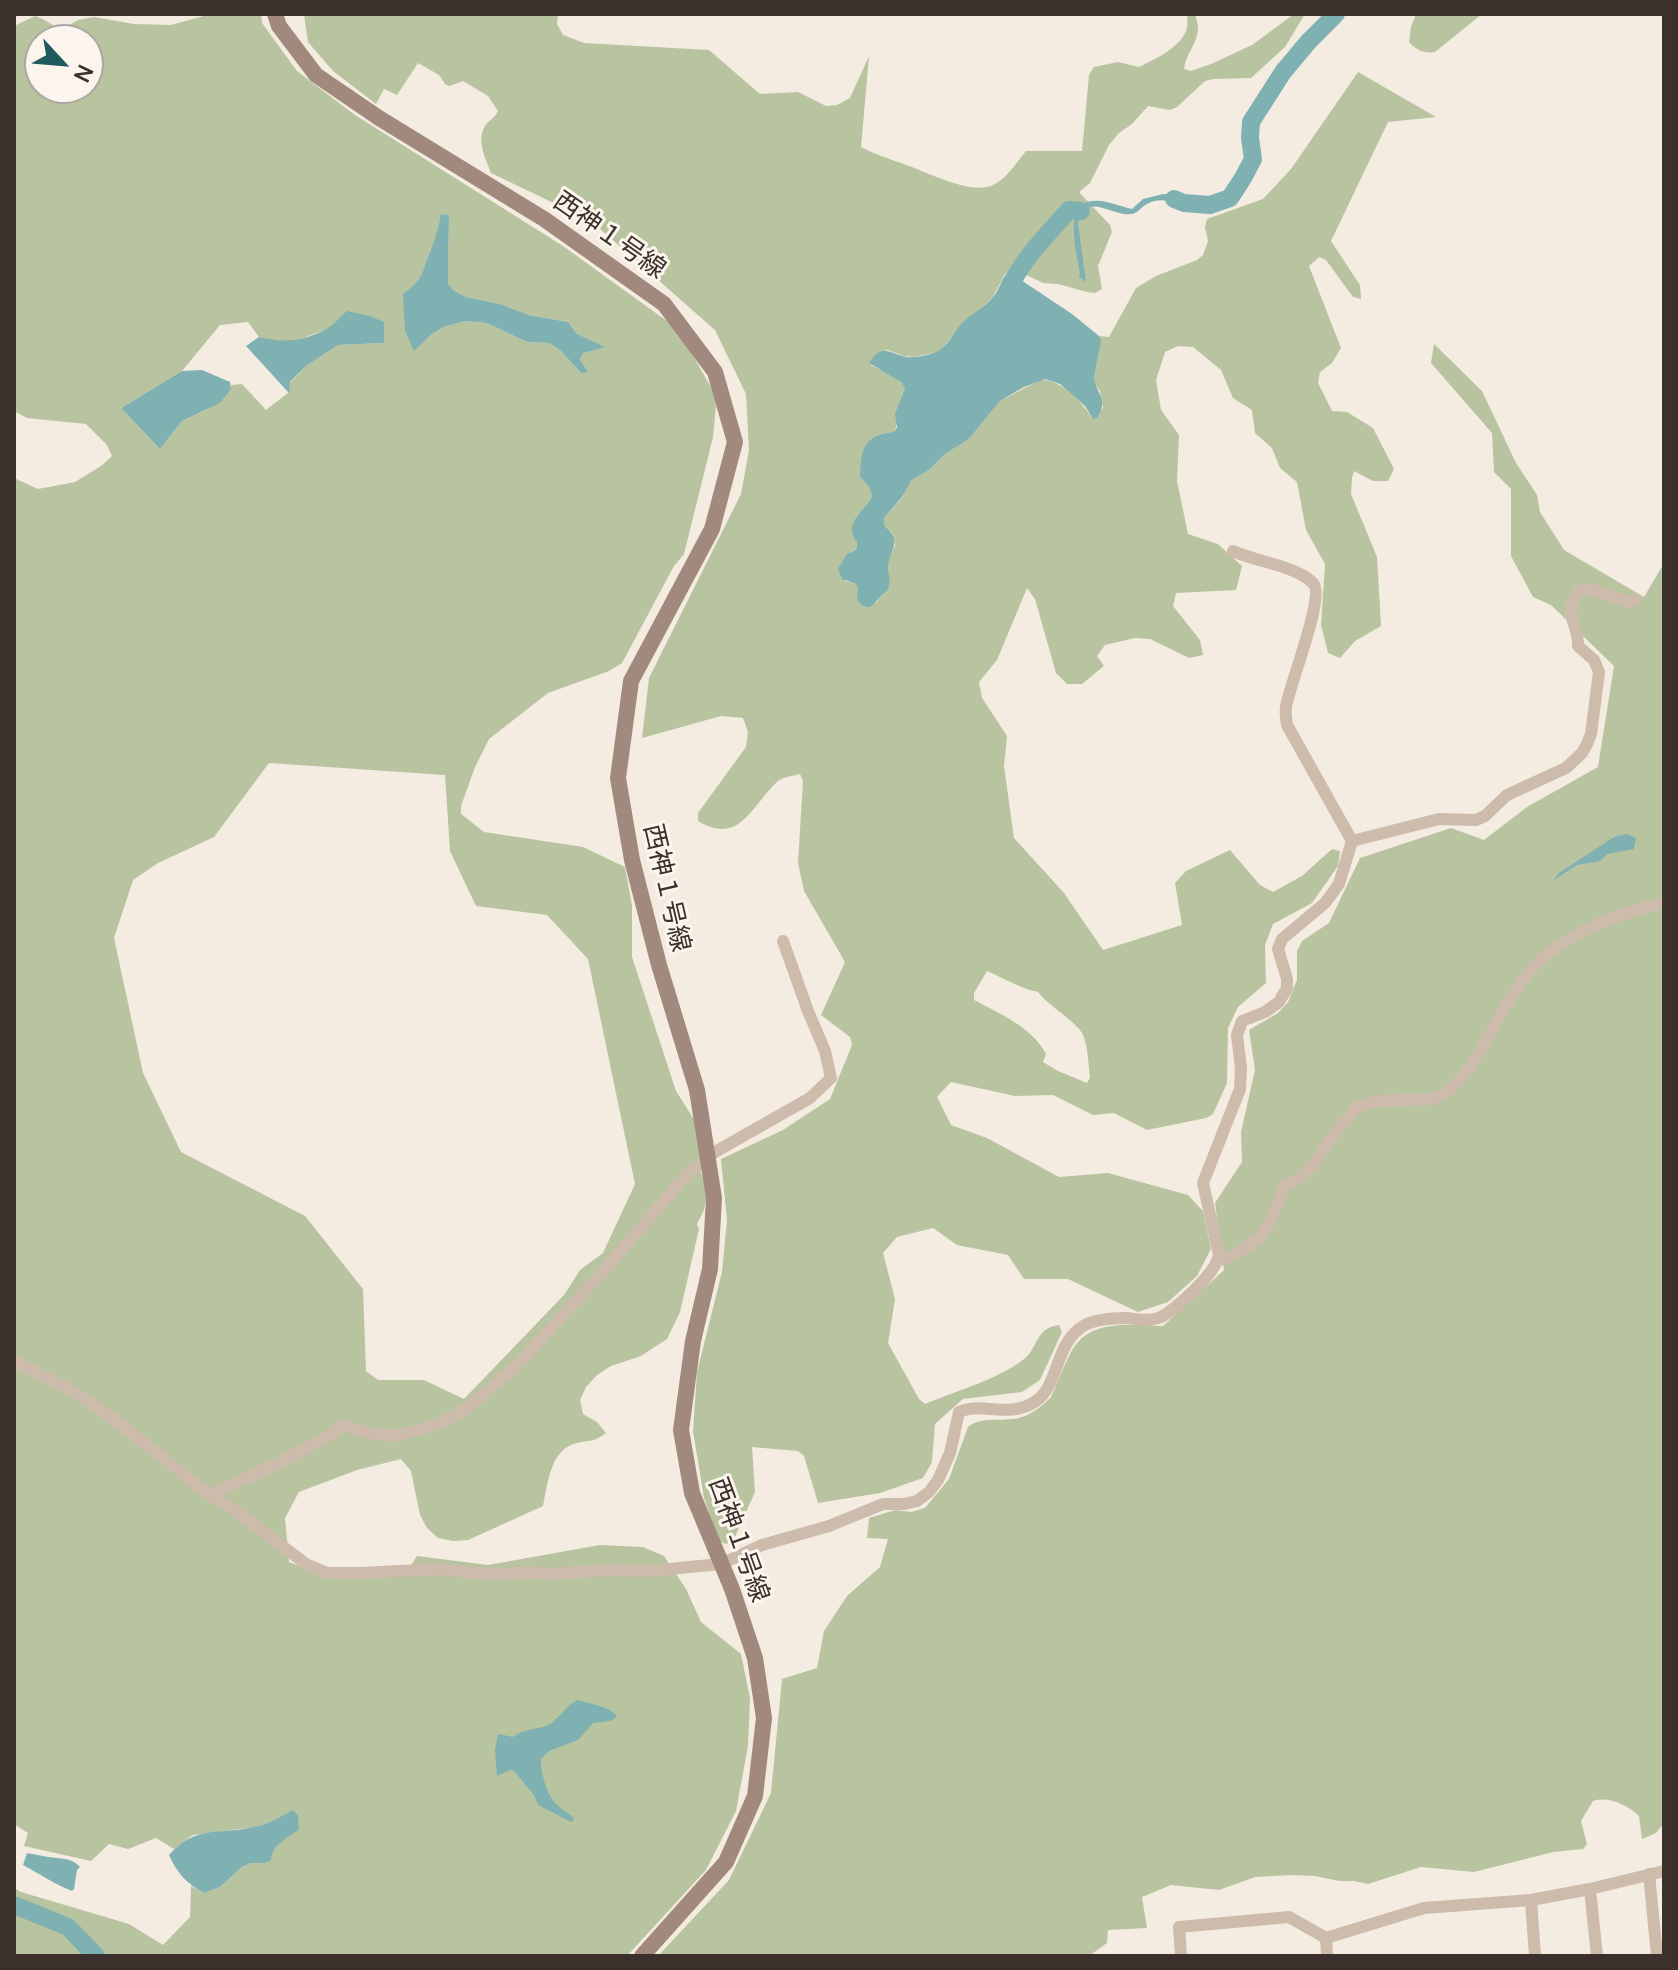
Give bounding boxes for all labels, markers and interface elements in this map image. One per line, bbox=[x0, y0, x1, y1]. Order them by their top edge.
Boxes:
north arrow bbox=[24, 24, 104, 104]
text: N bbox=[67, 60, 101, 87]
street label: 西神１号線 bbox=[547, 186, 671, 286]
street label: 西神１号線 bbox=[636, 821, 696, 955]
street label: 西神１号線 bbox=[701, 1474, 775, 1606]

